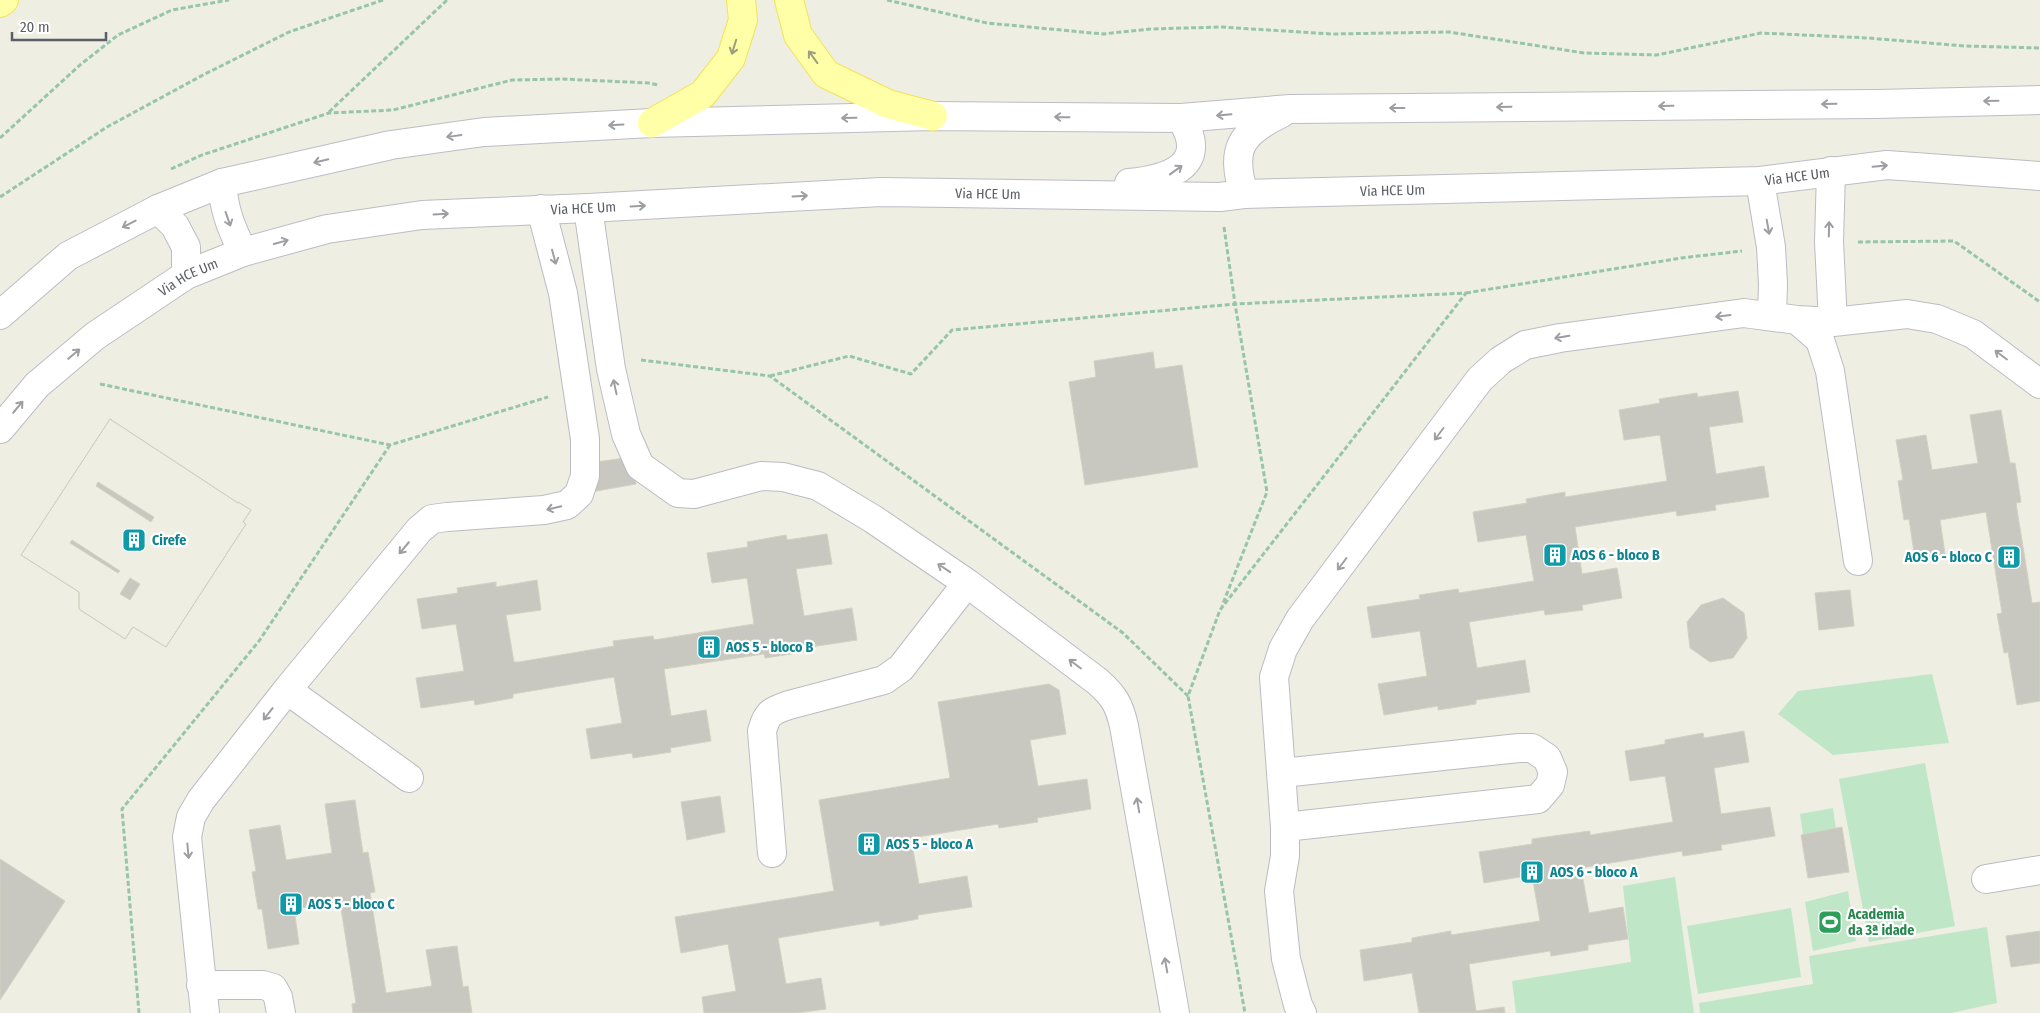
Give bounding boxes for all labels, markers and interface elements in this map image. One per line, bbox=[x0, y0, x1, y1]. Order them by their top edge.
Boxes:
scale bar bbox=[12, 10, 106, 42]
text: 20 m bbox=[20, 18, 50, 36]
one-way arrow bbox=[729, 39, 738, 55]
one-way arrow bbox=[808, 51, 819, 64]
one-way arrow bbox=[1984, 97, 2000, 106]
one-way arrow bbox=[1821, 99, 1838, 109]
one-way arrow bbox=[1659, 101, 1675, 111]
one-way arrow bbox=[1496, 102, 1512, 112]
one-way arrow bbox=[1389, 103, 1406, 113]
one-way arrow bbox=[1217, 110, 1233, 119]
one-way arrow bbox=[1054, 112, 1070, 122]
one-way arrow bbox=[841, 113, 858, 123]
one-way arrow bbox=[609, 120, 625, 129]
one-way arrow bbox=[447, 131, 463, 141]
one-way arrow bbox=[313, 157, 329, 166]
one-way arrow bbox=[1871, 161, 1887, 171]
street label: Via HCE Um bbox=[1764, 164, 1831, 189]
one-way arrow bbox=[1169, 165, 1183, 175]
street label: Via HCE Um bbox=[1360, 181, 1425, 200]
street label: Via HCE Um bbox=[955, 185, 1021, 203]
one-way arrow bbox=[792, 192, 808, 201]
street label: Via HCE Um bbox=[550, 198, 616, 218]
one-way arrow bbox=[630, 201, 646, 210]
one-way arrow bbox=[432, 209, 448, 219]
one-way arrow bbox=[224, 211, 233, 226]
one-way arrow bbox=[1763, 219, 1773, 235]
one-way arrow bbox=[122, 220, 137, 229]
one-way arrow bbox=[1824, 221, 1834, 238]
one-way arrow bbox=[272, 237, 288, 246]
one-way arrow bbox=[549, 248, 559, 264]
street label: Via HCE Um bbox=[155, 255, 220, 300]
one-way arrow bbox=[1716, 311, 1732, 321]
one-way arrow bbox=[1555, 333, 1571, 343]
one-way arrow bbox=[67, 348, 80, 359]
one-way arrow bbox=[1994, 350, 2008, 360]
one-way arrow bbox=[610, 379, 619, 395]
one-way arrow bbox=[13, 401, 24, 414]
one-way arrow bbox=[1434, 427, 1445, 440]
one-way arrow bbox=[546, 504, 562, 513]
building icon: Cirefe bbox=[121, 527, 147, 553]
place label: Cirefe bbox=[152, 532, 186, 549]
one-way arrow bbox=[398, 541, 410, 554]
building icon: AOS 6 - bloco B bbox=[1542, 542, 1568, 568]
building icon: AOS 6 - bloco C bbox=[1996, 544, 2022, 570]
place label: AOS 6 - bloco B bbox=[1571, 547, 1660, 564]
place label: AOS 6 - bloco C bbox=[1904, 549, 1993, 566]
one-way arrow bbox=[1337, 557, 1347, 571]
one-way arrow bbox=[937, 562, 951, 573]
building icon: AOS 5 - bloco B bbox=[696, 634, 722, 660]
place label: AOS 5 - bloco B bbox=[725, 639, 813, 656]
one-way arrow bbox=[1068, 659, 1082, 669]
one-way arrow bbox=[262, 707, 273, 720]
one-way arrow bbox=[1132, 797, 1142, 813]
building icon: AOS 5 - bloco A bbox=[856, 831, 882, 857]
place label: AOS 5 - bloco A bbox=[885, 836, 973, 853]
one-way arrow bbox=[184, 842, 193, 858]
building icon: AOS 6 - bloco A bbox=[1519, 859, 1545, 885]
place label: AOS 6 - bloco A bbox=[1549, 864, 1638, 881]
building icon: AOS 5 - bloco C bbox=[278, 891, 304, 917]
place label: AOS 5 - bloco C bbox=[307, 896, 395, 913]
place label: Academia da 3ª idade bbox=[1847, 906, 1914, 939]
sports icon: Academia da 3ª idade bbox=[1817, 909, 1843, 935]
one-way arrow bbox=[1161, 957, 1171, 973]

